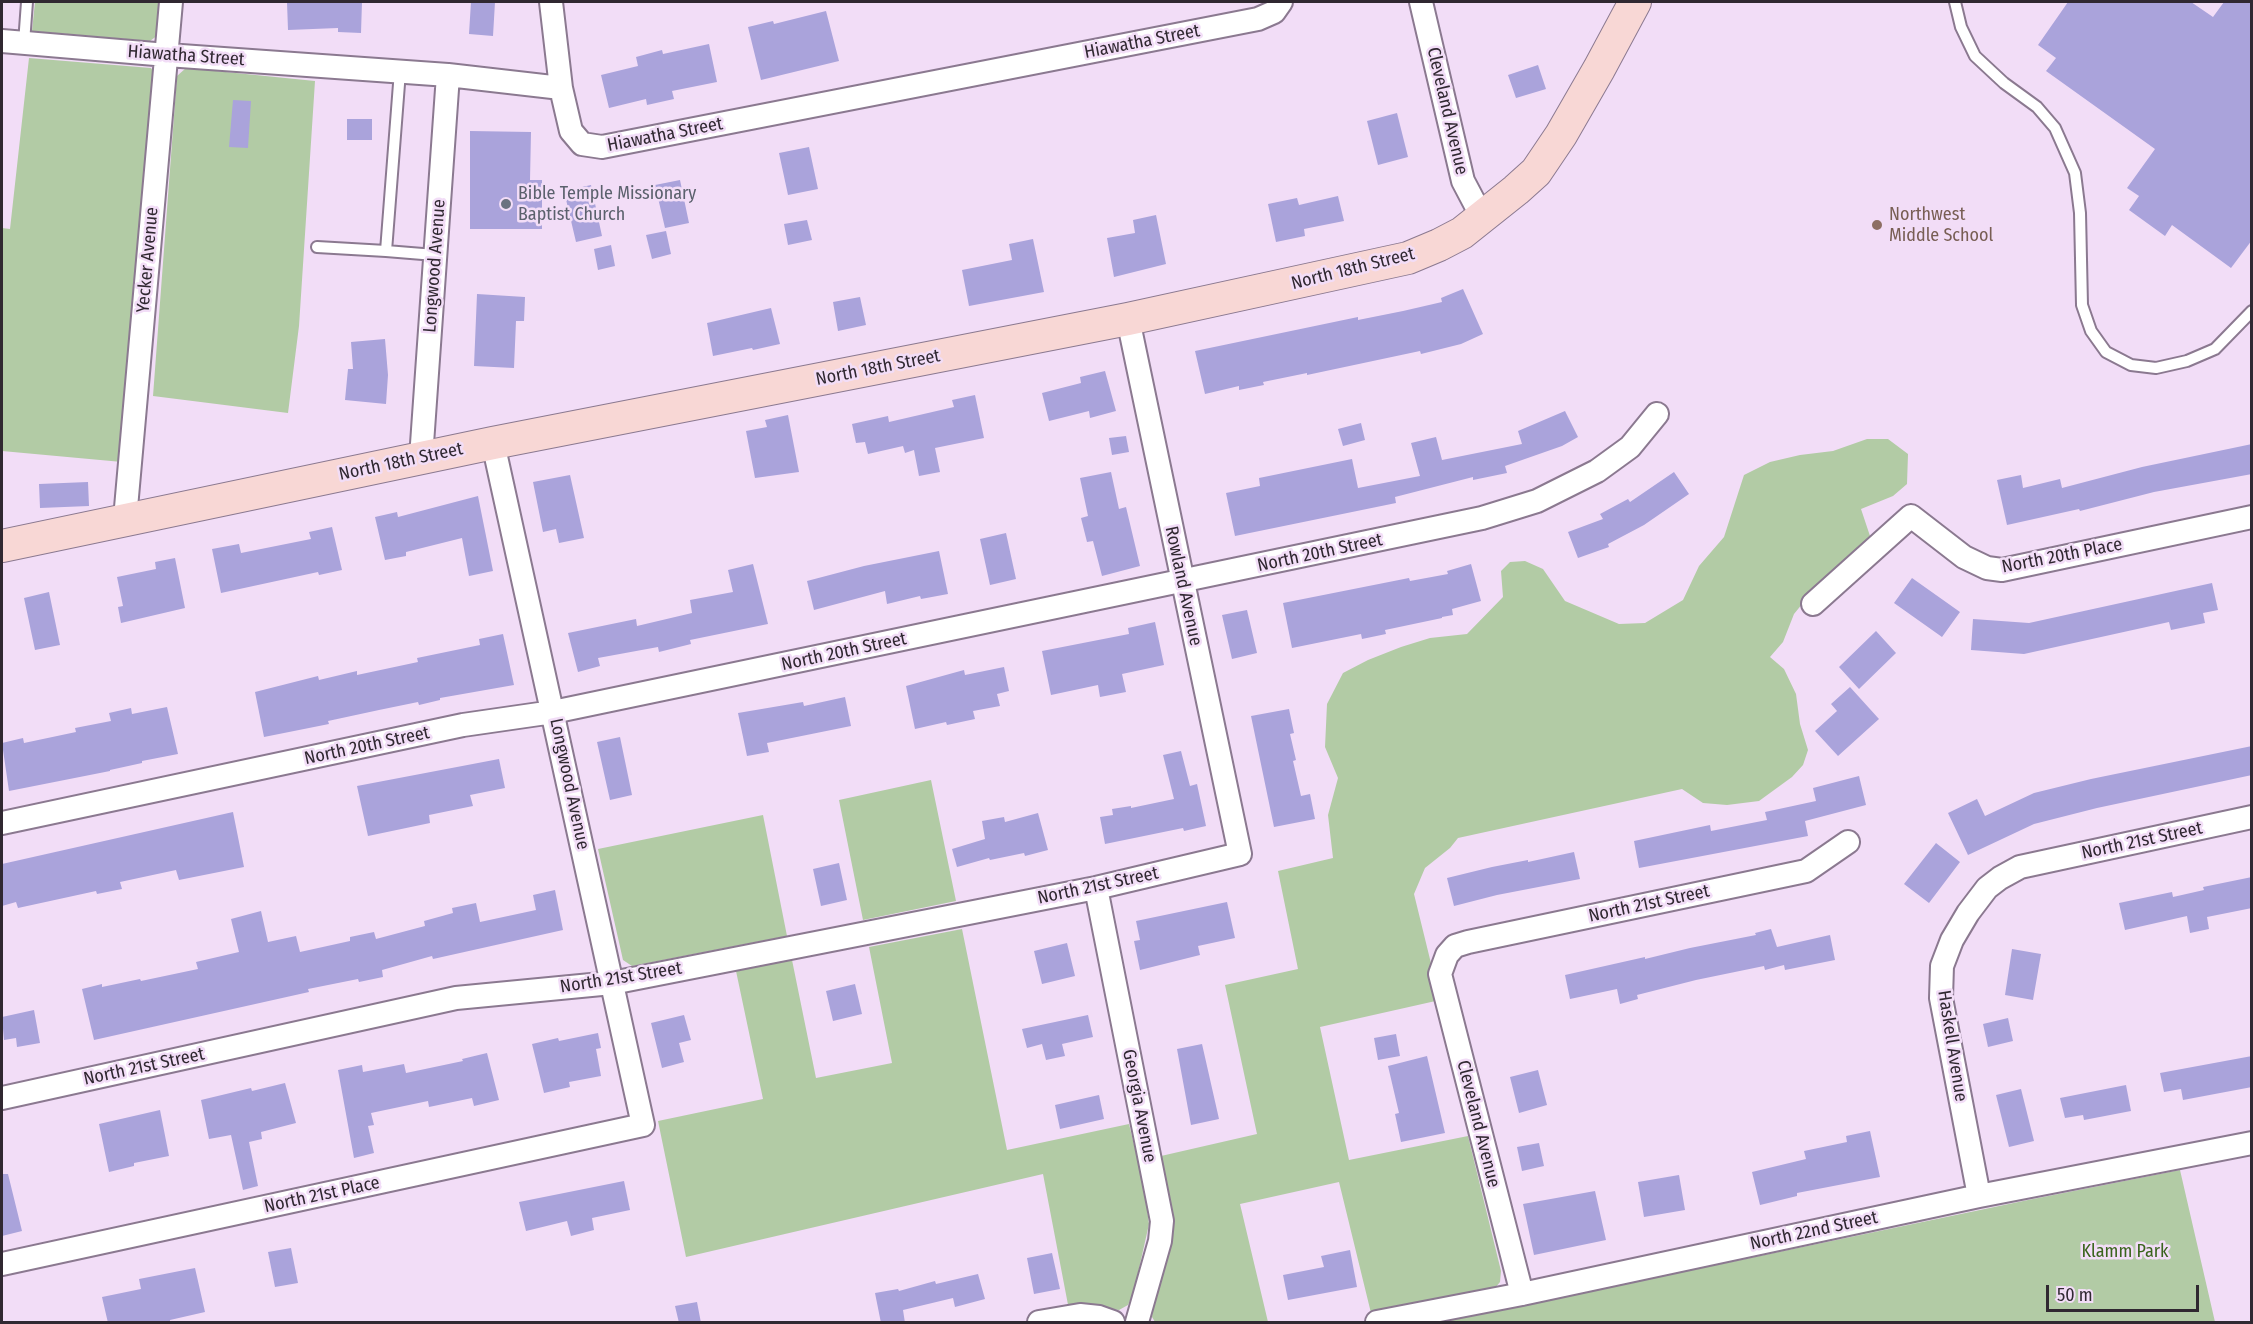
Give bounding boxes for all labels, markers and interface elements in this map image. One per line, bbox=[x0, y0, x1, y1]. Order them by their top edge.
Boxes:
street label: Hiawatha Street bbox=[1082, 20, 1202, 64]
street label: Hiawatha Street bbox=[127, 41, 245, 71]
street label: Cleveland Avenue bbox=[1422, 45, 1472, 177]
street label: Hiawatha Street bbox=[605, 113, 725, 157]
place label: Bible Temple Missionary Baptist Church bbox=[518, 183, 696, 226]
marker: Bible Temple Missionary Baptist Church bbox=[499, 197, 513, 211]
street label: Longwood Avenue bbox=[420, 199, 450, 333]
place label: Northwest Middle School bbox=[1889, 204, 1993, 246]
street label: Yecker Avenue bbox=[133, 206, 163, 314]
marker: Northwest Middle School bbox=[1870, 218, 1884, 232]
street label: North 18th Street bbox=[1289, 243, 1417, 295]
street label: North 18th Street bbox=[814, 345, 942, 391]
street label: North 18th Street bbox=[337, 438, 465, 486]
street label: Rowland Avenue bbox=[1160, 524, 1206, 648]
street label: North 20th Street bbox=[1255, 529, 1385, 577]
street label: North 20th Place bbox=[2000, 534, 2124, 578]
street label: North 20th Street bbox=[779, 628, 909, 676]
street label: Longwood Avenue bbox=[545, 716, 593, 852]
street label: North 20th Street bbox=[302, 722, 432, 770]
street label: North 21st Street bbox=[2080, 818, 2204, 864]
street label: North 21st Street bbox=[1036, 863, 1160, 909]
street label: North 21st Street bbox=[1587, 881, 1711, 927]
street label: North 21st Street bbox=[559, 958, 683, 998]
street label: Haskell Avenue bbox=[1933, 989, 1971, 1103]
street label: North 21st Street bbox=[82, 1044, 206, 1090]
street label: Georgia Avenue bbox=[1117, 1048, 1161, 1164]
street label: Cleveland Avenue bbox=[1452, 1058, 1504, 1190]
street label: North 21st Place bbox=[262, 1172, 382, 1218]
street label: North 22nd Street bbox=[1748, 1207, 1880, 1255]
park label: Klamm Park bbox=[2082, 1241, 2168, 1263]
scale bar bbox=[2049, 1273, 2202, 1311]
text: 50 m bbox=[2057, 1284, 2093, 1306]

